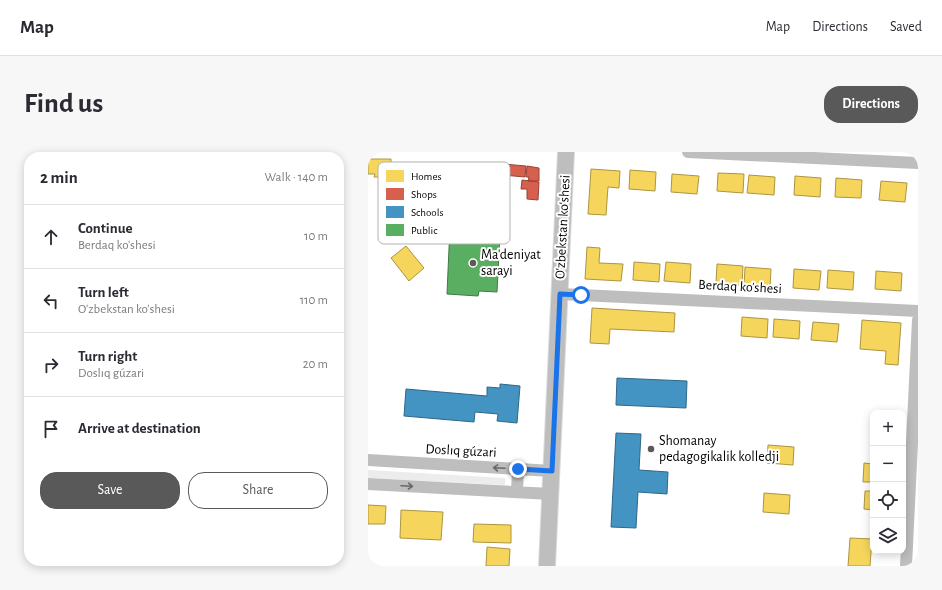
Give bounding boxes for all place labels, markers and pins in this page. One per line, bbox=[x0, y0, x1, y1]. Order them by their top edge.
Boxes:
place label: Ma'deniyat sarayi bbox=[481, 248, 541, 278]
marker: Ma'deniyat sarayi bbox=[468, 258, 478, 268]
place label: Shomanay pedagogikalik kolledji bbox=[659, 434, 779, 464]
marker: Shomanay pedagogikalik kolledji bbox=[646, 444, 656, 454]

